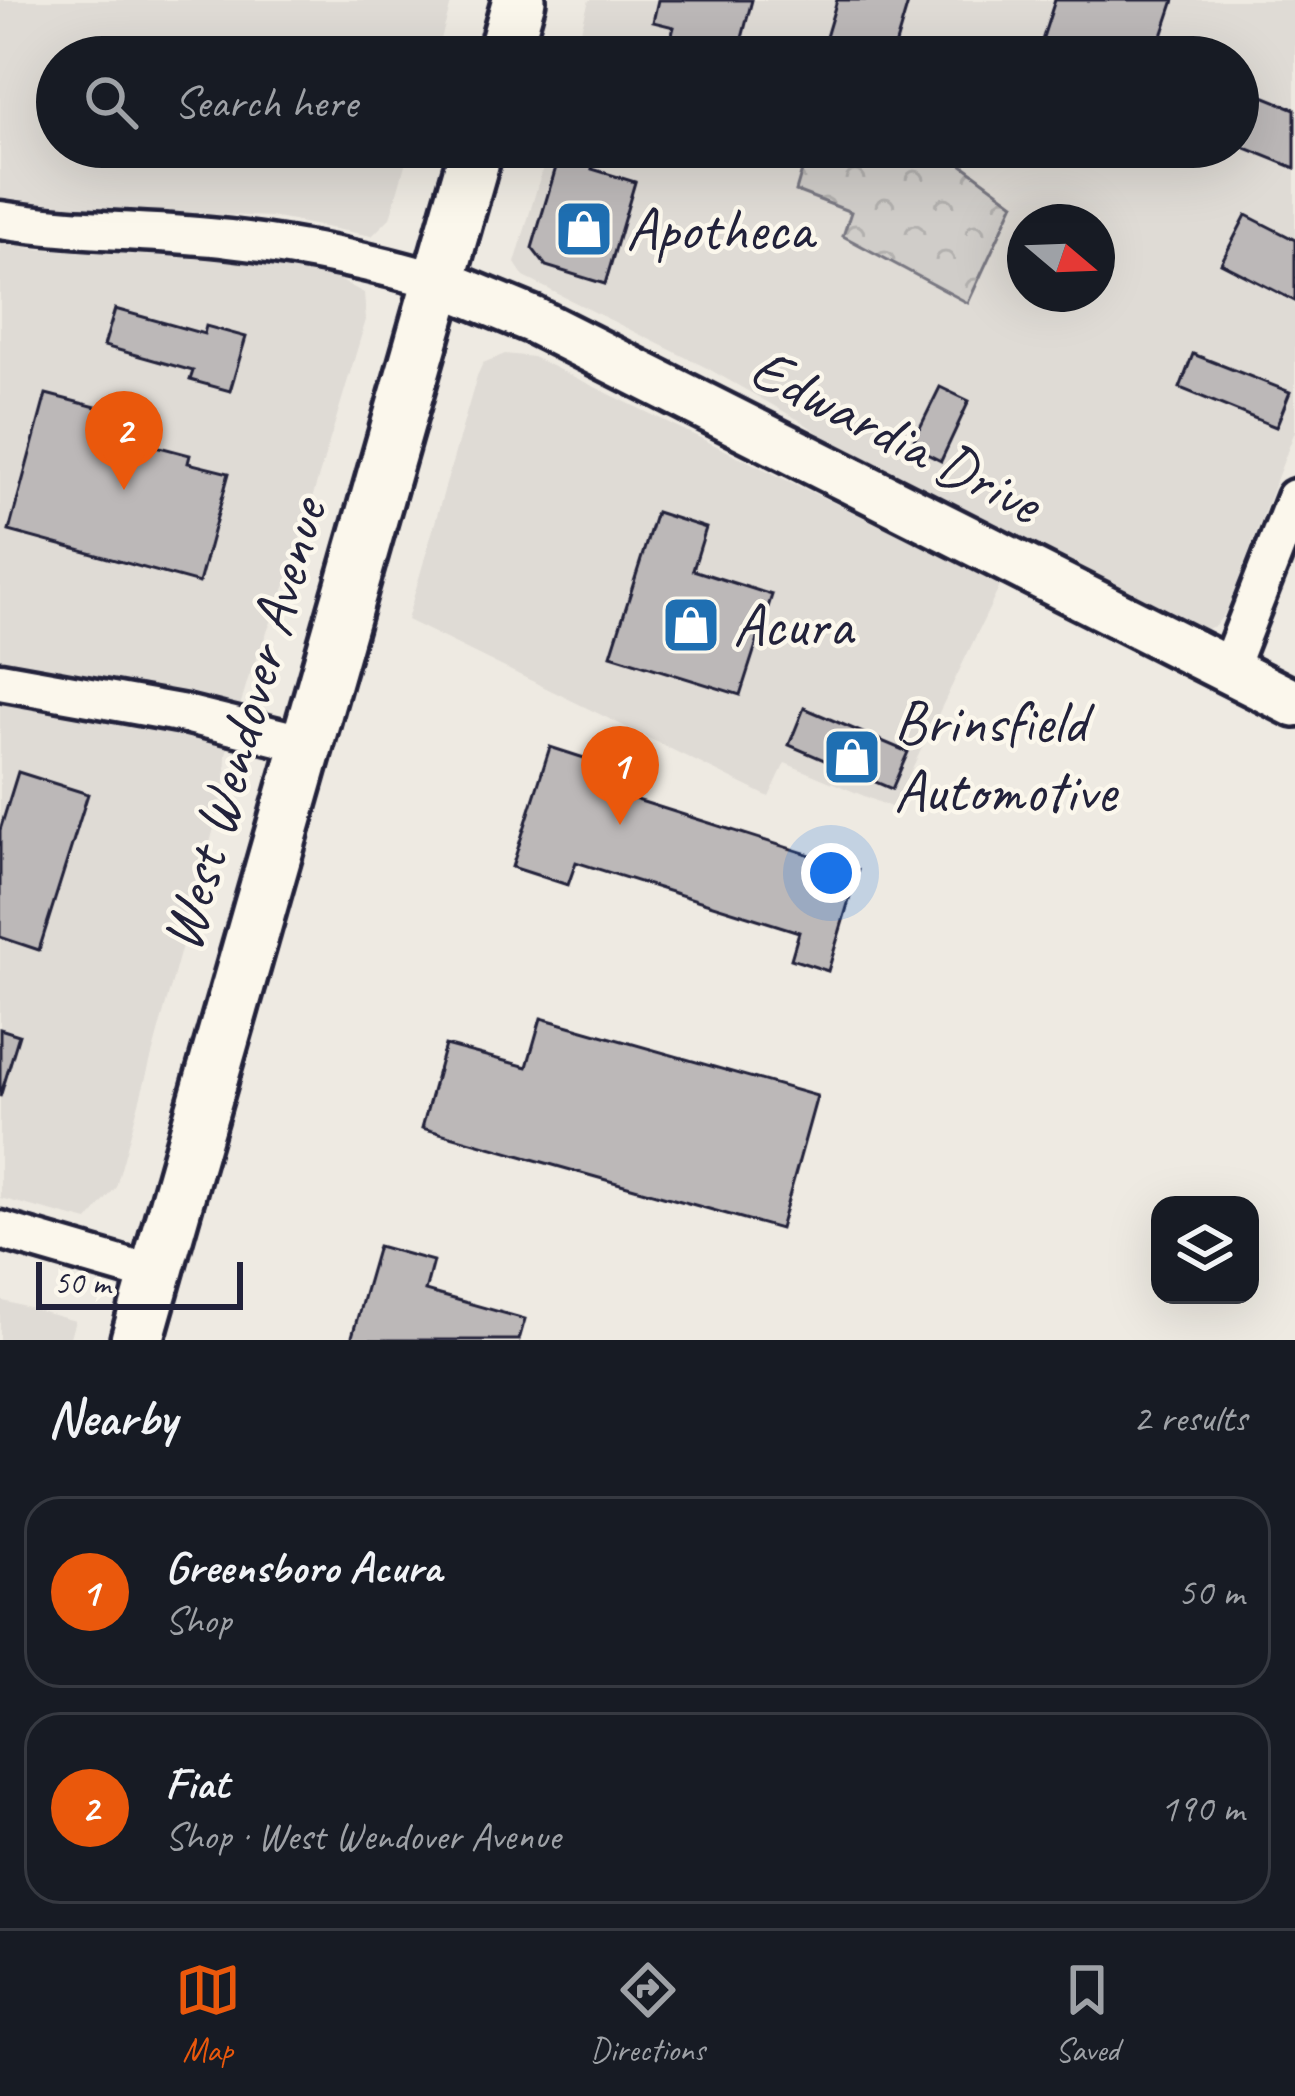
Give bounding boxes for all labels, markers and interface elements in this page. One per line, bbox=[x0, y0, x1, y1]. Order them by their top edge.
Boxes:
search box bbox=[36, 36, 1259, 168]
icon: search bbox=[78, 69, 144, 135]
text: Search here bbox=[174, 74, 357, 131]
place label: Apotheca bbox=[626, 191, 818, 267]
shop icon: Apotheca bbox=[553, 198, 615, 260]
north arrow bbox=[1007, 204, 1115, 312]
street label: Edwardia Drive bbox=[738, 330, 1057, 542]
pin: 2 bbox=[85, 391, 163, 490]
street label: West Wendover Avenue bbox=[142, 486, 345, 959]
place label: Acura bbox=[733, 587, 856, 663]
shop icon: Acura bbox=[660, 594, 722, 656]
place label: Brinsfield Automotive bbox=[894, 684, 1119, 829]
pin: 1 bbox=[581, 726, 659, 825]
shop icon: Brinsfield Automotive bbox=[821, 726, 883, 788]
your location bbox=[801, 843, 861, 903]
map controls bbox=[1151, 1196, 1259, 1304]
button: layers bbox=[1151, 1196, 1259, 1304]
scale bar bbox=[36, 1256, 243, 1309]
text: 50 m bbox=[54, 1262, 110, 1304]
text: Nearby bbox=[48, 1386, 176, 1450]
text: 2 results bbox=[1133, 1394, 1247, 1443]
text: Greensboro Acura bbox=[165, 1539, 441, 1596]
text: 1 bbox=[81, 1568, 99, 1617]
text: 50 m bbox=[1178, 1568, 1244, 1617]
text: Shop bbox=[165, 1596, 231, 1645]
text: Fiat bbox=[165, 1755, 229, 1812]
text: 2 bbox=[81, 1784, 99, 1833]
text: 190 m bbox=[1160, 1784, 1244, 1833]
text: Shop · West Wendover Avenue bbox=[165, 1812, 560, 1861]
tab: Map bbox=[175, 1957, 241, 2071]
tab: Directions bbox=[590, 1957, 705, 2071]
tab: Saved bbox=[1054, 1957, 1120, 2071]

